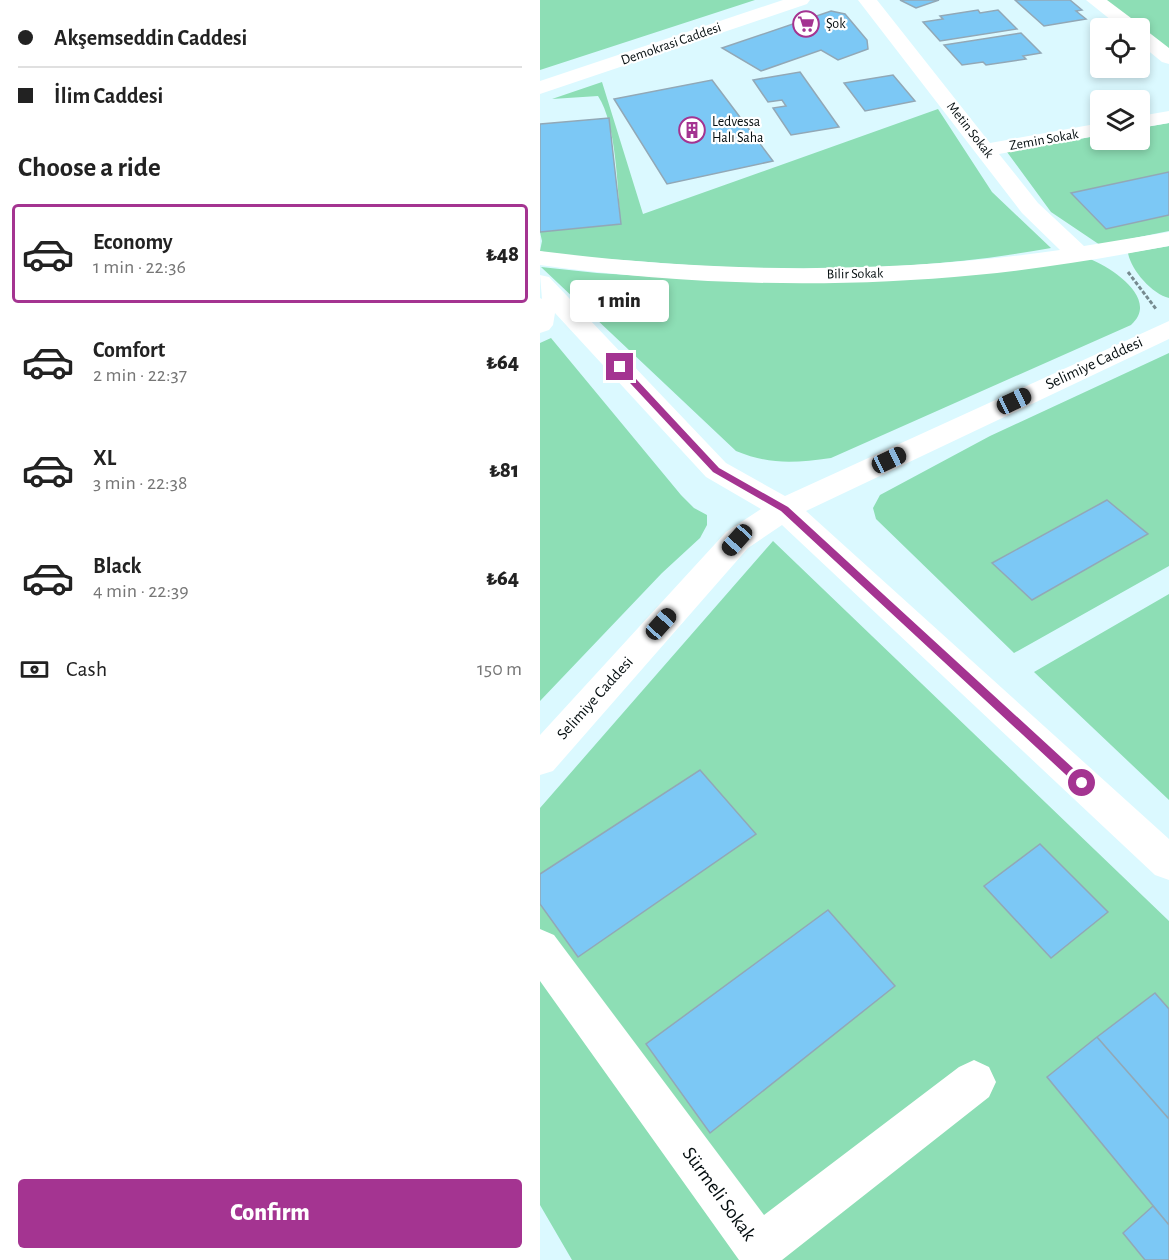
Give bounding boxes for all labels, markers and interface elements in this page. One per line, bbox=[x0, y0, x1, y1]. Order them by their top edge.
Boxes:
supermarket icon: Şok bbox=[791, 9, 821, 39]
place label: Şok bbox=[826, 17, 846, 31]
map controls bbox=[1090, 18, 1150, 150]
button: locate bbox=[1090, 18, 1150, 78]
street label: Demokrasi Caddesi bbox=[619, 20, 723, 68]
text: Akşemseddin Caddesi bbox=[54, 27, 247, 49]
text: İlim Caddesi bbox=[54, 85, 163, 107]
button: layers bbox=[1090, 90, 1150, 150]
street label: Metin Sokak bbox=[944, 99, 996, 161]
building icon: Ledvessa Halı Saha bbox=[677, 115, 707, 145]
place label: Ledvessa Halı Saha bbox=[712, 115, 764, 145]
street label: Zemin Sokak bbox=[1008, 127, 1080, 153]
text: Choose a ride bbox=[18, 154, 161, 181]
icon: car bbox=[21, 227, 75, 281]
text: Economy bbox=[93, 231, 173, 253]
text: ₺48 bbox=[486, 243, 519, 265]
text: 1 min · 22:36 bbox=[93, 257, 186, 277]
street label: Bilir Sokak bbox=[827, 266, 884, 281]
callout: 1 min bbox=[571, 280, 670, 322]
text: 1 min bbox=[598, 291, 641, 311]
street label: Selimiye Caddesi bbox=[1043, 334, 1145, 393]
icon: car bbox=[21, 335, 75, 389]
text: Comfort bbox=[93, 339, 165, 361]
text: ₺64 bbox=[486, 351, 519, 373]
route end bbox=[606, 353, 633, 380]
text: 2 min · 22:37 bbox=[93, 365, 187, 385]
car bbox=[994, 385, 1034, 417]
icon: car bbox=[21, 443, 75, 497]
car bbox=[869, 444, 909, 476]
text: XL bbox=[93, 447, 116, 469]
text: ₺81 bbox=[489, 459, 519, 481]
text: 3 min · 22:38 bbox=[93, 473, 187, 493]
car bbox=[718, 521, 756, 559]
icon: car bbox=[21, 551, 75, 605]
text: Black bbox=[93, 555, 141, 577]
text: ₺64 bbox=[486, 567, 519, 589]
text: 4 min · 22:39 bbox=[93, 581, 189, 601]
car bbox=[642, 605, 680, 643]
icon: cash bbox=[18, 653, 51, 686]
street label: Selimiye Caddesi bbox=[554, 654, 637, 743]
text: Cash bbox=[66, 658, 107, 680]
text: 150 m bbox=[477, 659, 522, 679]
route start bbox=[1068, 769, 1095, 796]
street label: Sürmeli Sokak bbox=[679, 1144, 759, 1244]
button: Confirm bbox=[18, 1179, 522, 1248]

